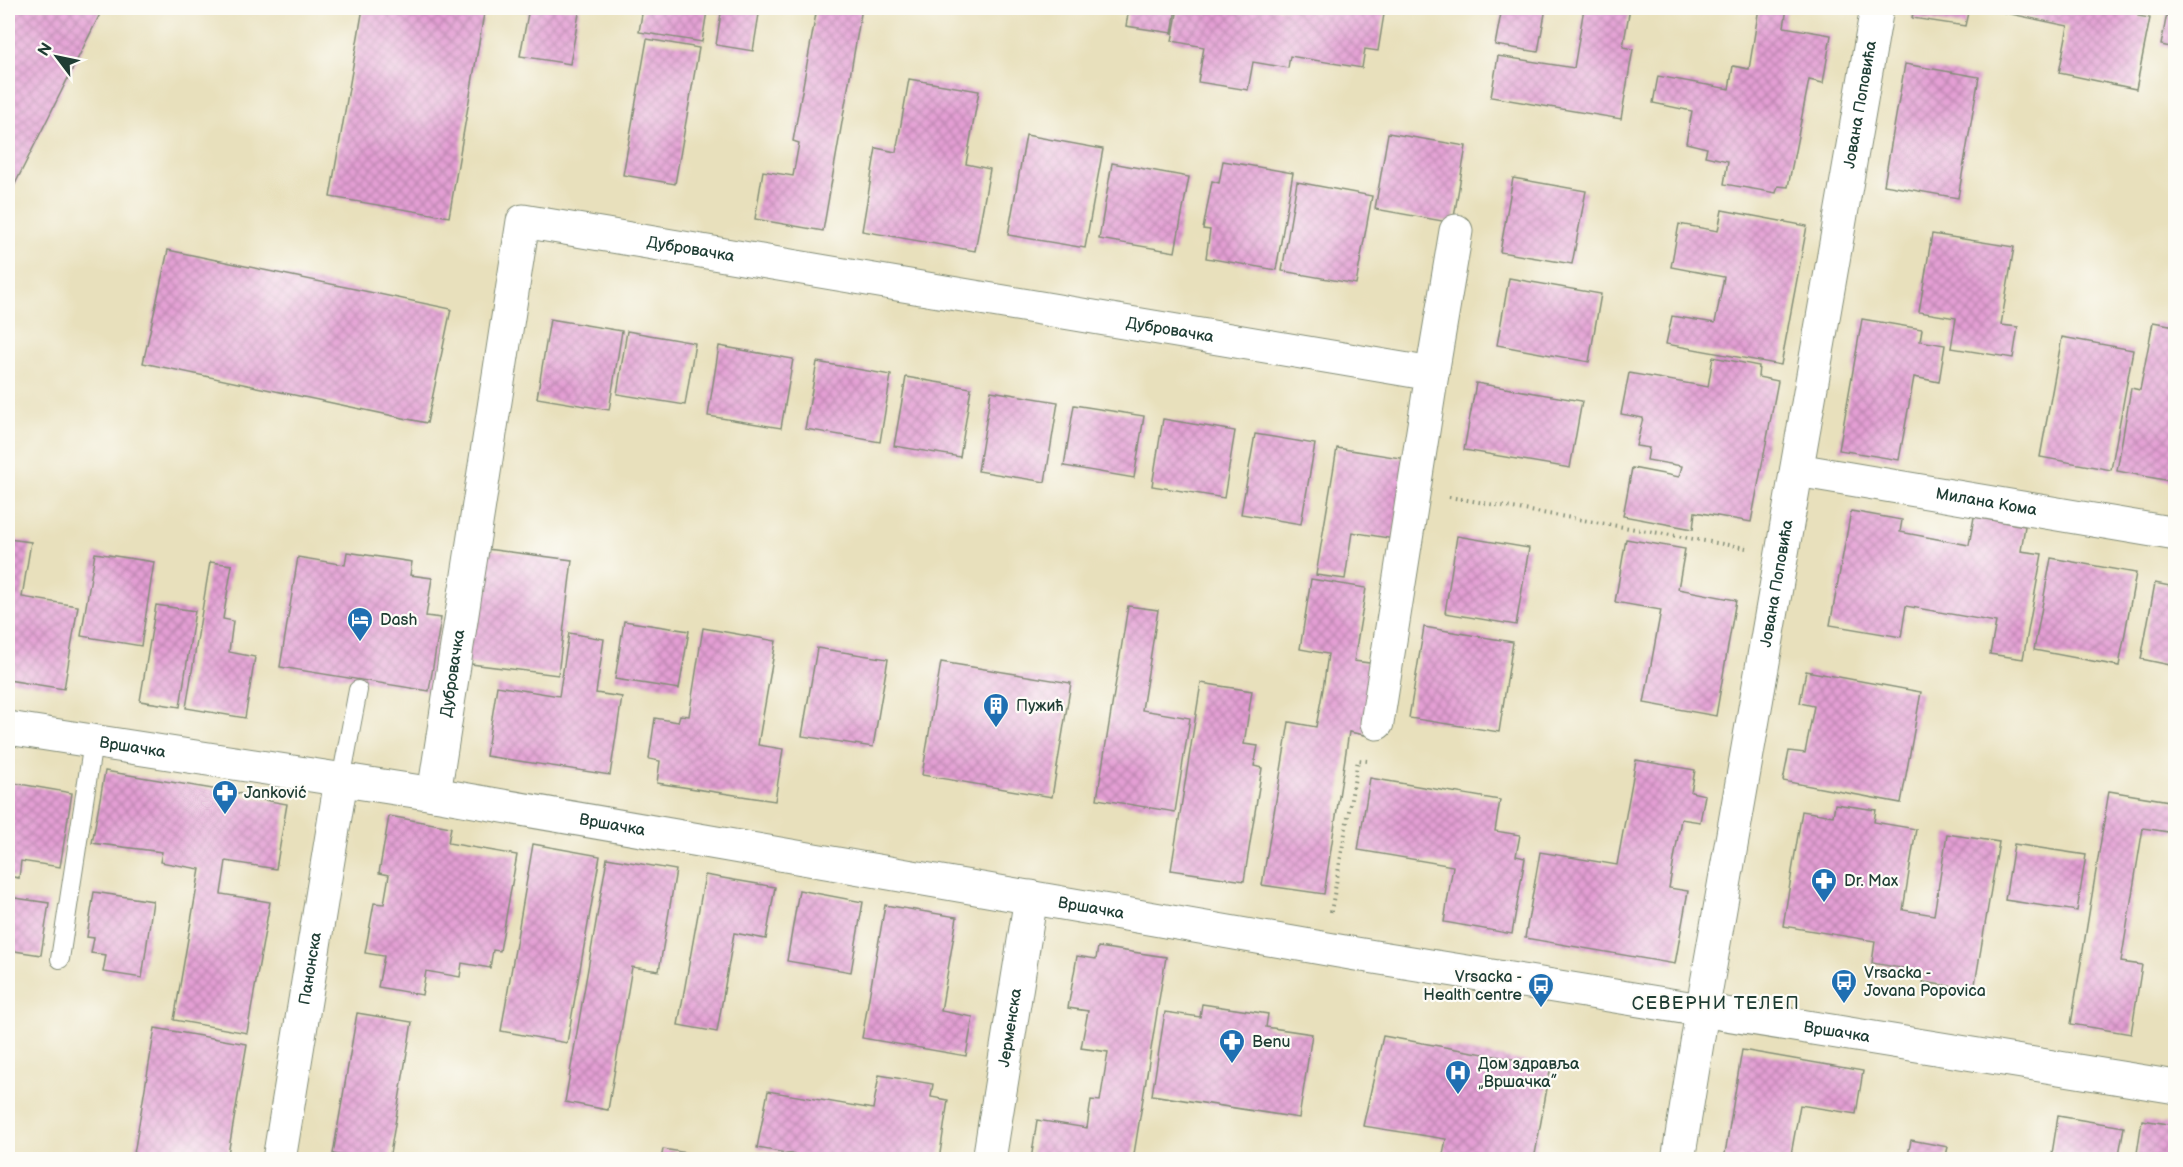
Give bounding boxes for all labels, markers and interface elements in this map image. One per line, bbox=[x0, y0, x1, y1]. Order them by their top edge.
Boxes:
north arrow bbox=[27, 27, 87, 87]
street label: Јована Поповића bbox=[1840, 39, 1881, 170]
text: N bbox=[34, 40, 57, 60]
street label: Дубровачка bbox=[645, 233, 737, 266]
street label: Дубровачка bbox=[1125, 313, 1216, 347]
street label: Милана Кома bbox=[1934, 484, 2039, 520]
street label: Јована Поповића bbox=[1756, 518, 1797, 649]
hotel icon: Dash bbox=[345, 605, 375, 643]
place label: Dash bbox=[380, 611, 417, 630]
street label: Дубровачка bbox=[437, 628, 469, 719]
building icon: Пужић bbox=[981, 691, 1011, 729]
place label: Пужић bbox=[1016, 697, 1063, 716]
street label: Вршачка bbox=[98, 733, 168, 762]
pharmacy icon: Janković bbox=[210, 778, 240, 816]
place label: Janković bbox=[244, 784, 307, 803]
street label: Вршачка bbox=[578, 810, 647, 840]
pharmacy icon: Dr. Max bbox=[1809, 866, 1839, 904]
place label: Dr. Max bbox=[1844, 872, 1899, 891]
street label: Вршачка bbox=[1056, 893, 1126, 923]
street label: Панонска bbox=[295, 930, 326, 1006]
place label: Vrsacka - Jovana Popovica bbox=[1864, 964, 1986, 1001]
bus stop icon: Vrsacka - Jovana Popovica bbox=[1829, 967, 1859, 1005]
place label: Vrsacka - Health centre bbox=[1423, 968, 1522, 1005]
bus stop icon: Vrsacka - Health centre bbox=[1526, 971, 1556, 1009]
street label: Јерменска bbox=[994, 986, 1026, 1068]
district label: СЕВЕРНИ ТЕЛЕП bbox=[1632, 993, 1800, 1014]
street label: Вршачка bbox=[1802, 1017, 1872, 1047]
pharmacy icon: Benu bbox=[1217, 1027, 1247, 1065]
place label: Benu bbox=[1252, 1033, 1290, 1052]
place label: Дом здравља „Вршачка” bbox=[1478, 1055, 1580, 1092]
hospital icon: Дом здравља „Вршачка” bbox=[1443, 1058, 1473, 1096]

